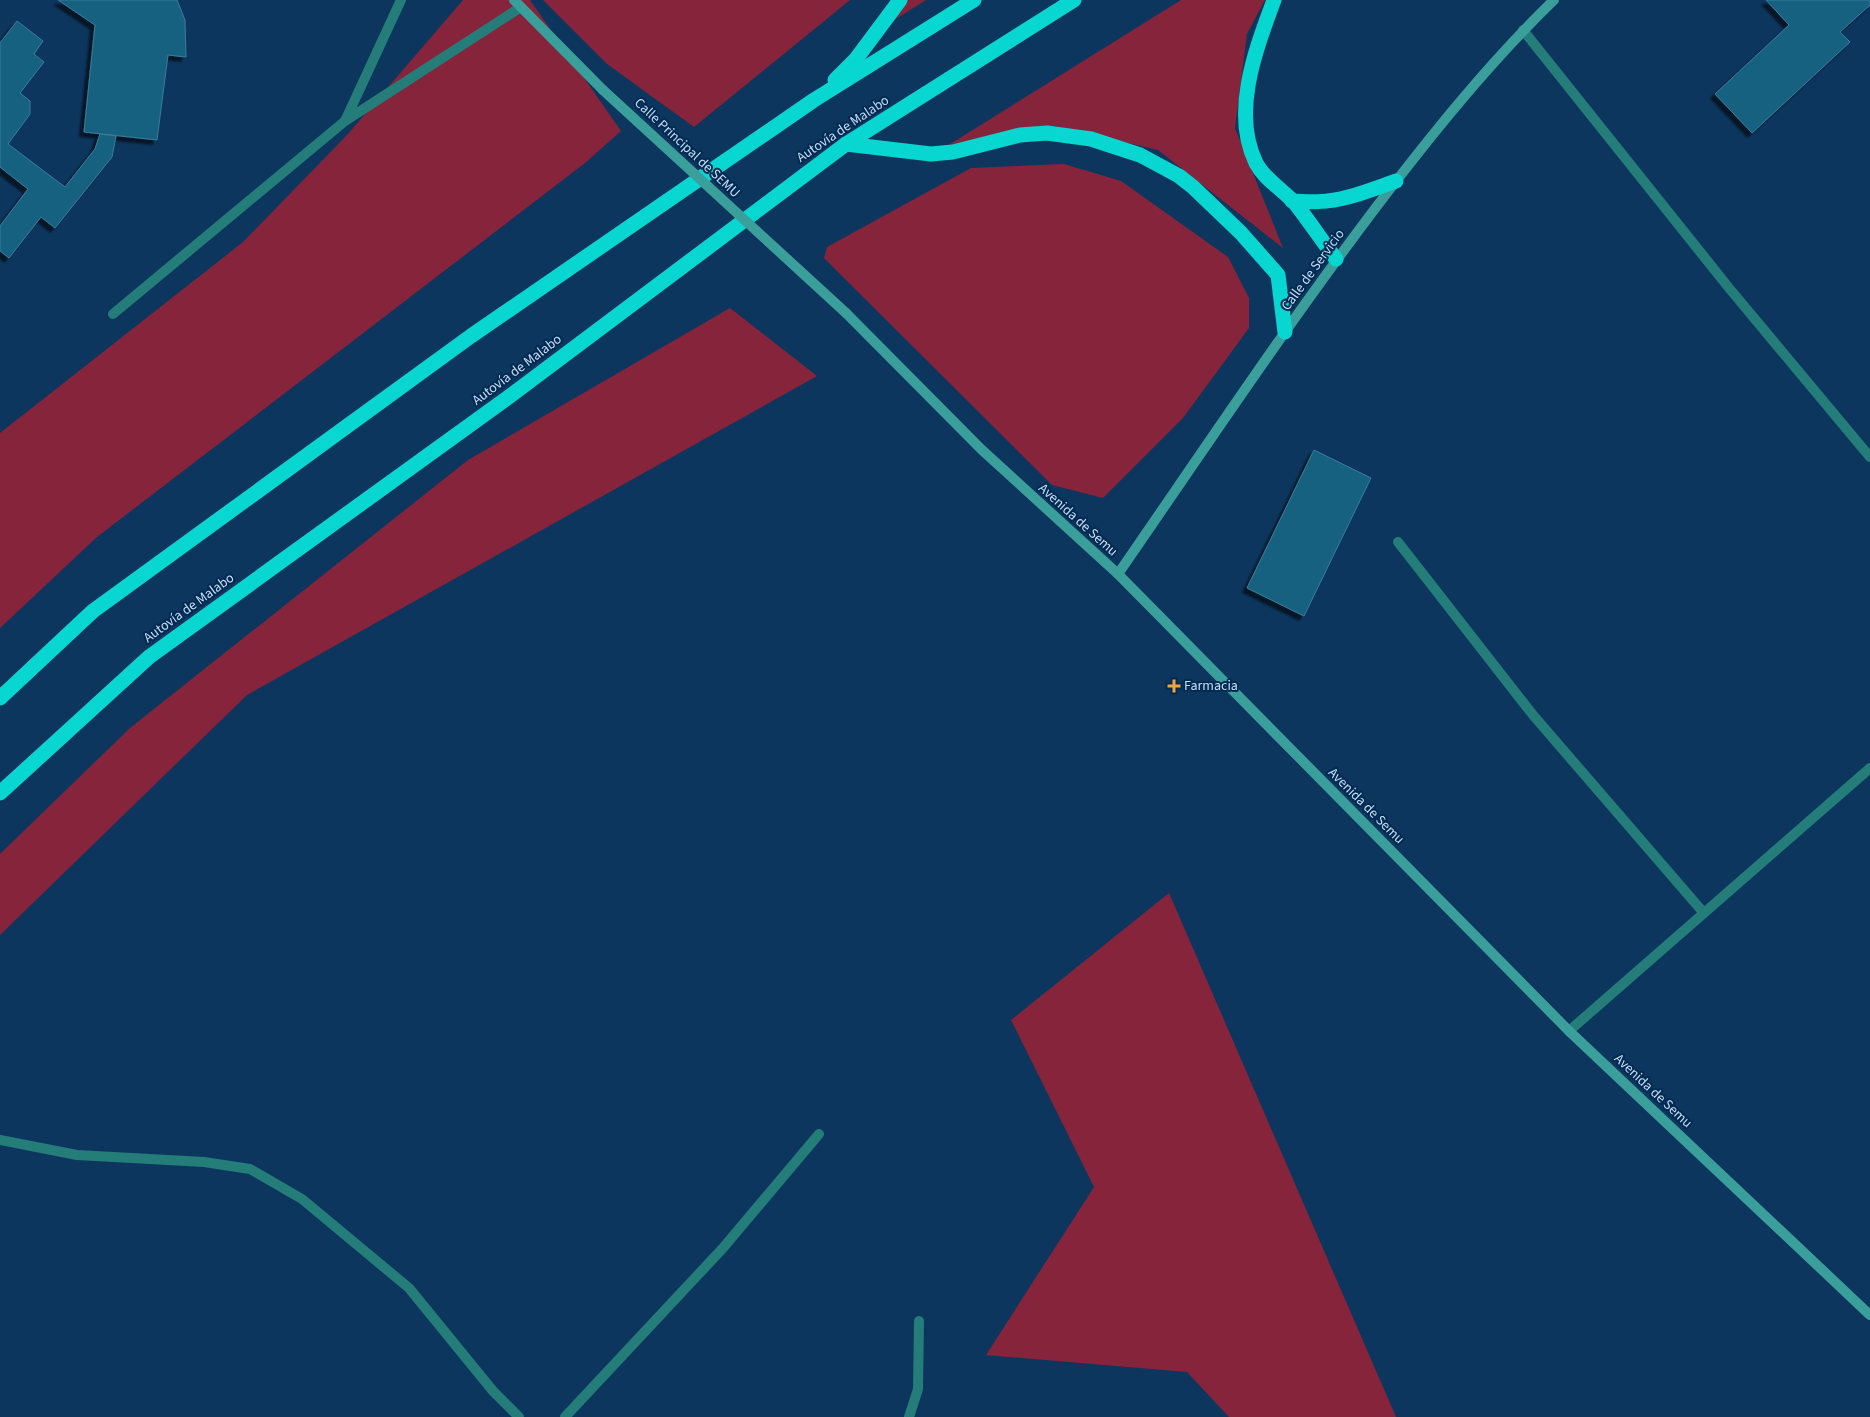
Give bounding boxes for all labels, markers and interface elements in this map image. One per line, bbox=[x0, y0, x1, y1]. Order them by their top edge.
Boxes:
street label: Autovía de Malabo bbox=[793, 91, 893, 167]
street label: Calle Principal de SEMU bbox=[630, 94, 744, 202]
street label: Calle de Servicio bbox=[1277, 225, 1349, 315]
street label: Autovía de Malabo bbox=[468, 330, 566, 410]
street label: Avenida de Semu bbox=[1034, 479, 1122, 561]
street label: Autovía de Malabo bbox=[140, 568, 238, 648]
place label: Farmacia bbox=[1184, 676, 1238, 696]
marker: Farmacia bbox=[1168, 680, 1180, 692]
street label: Avenida de Semu bbox=[1323, 763, 1409, 849]
street label: Avenida de Semu bbox=[1609, 1049, 1697, 1133]

